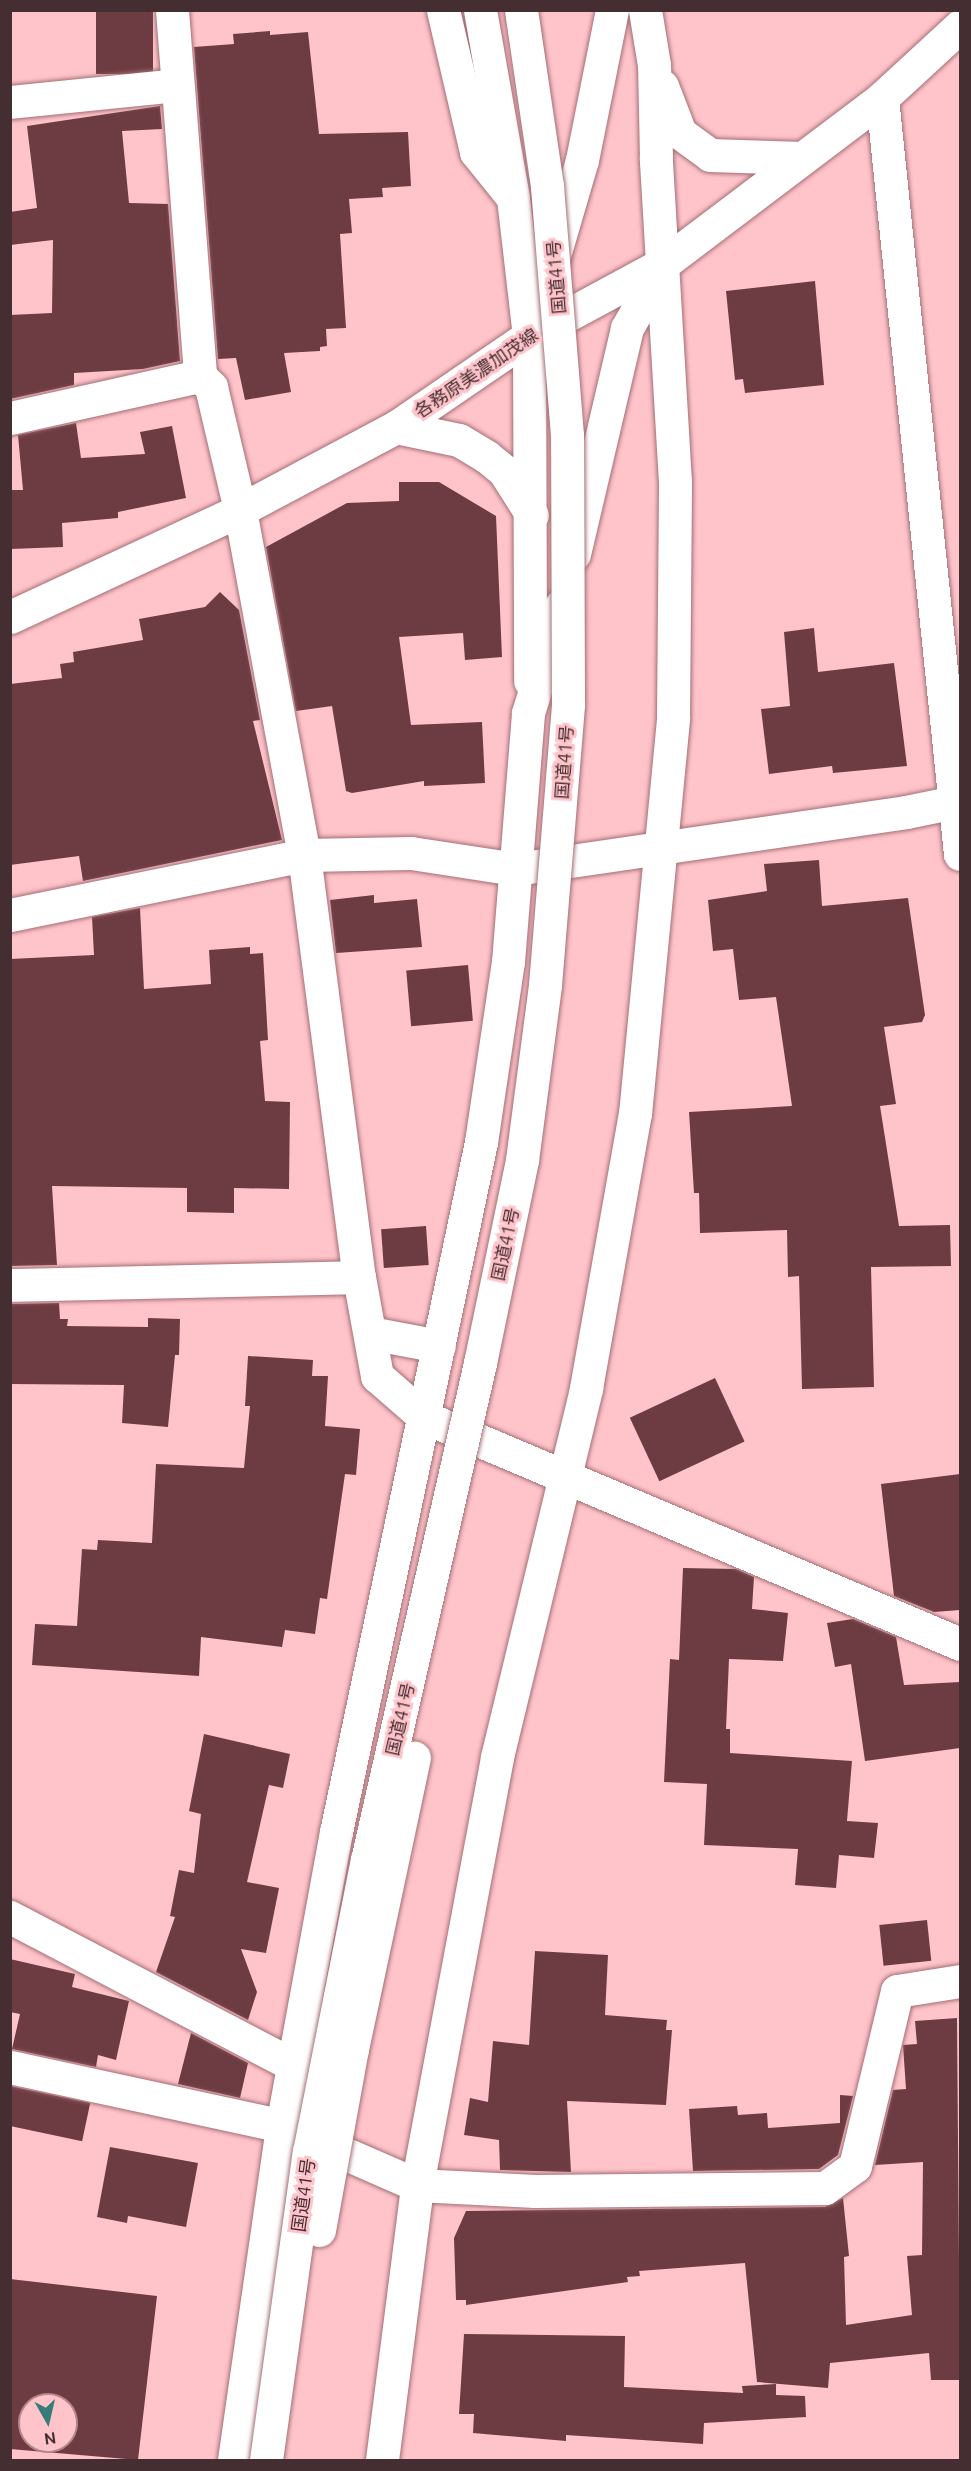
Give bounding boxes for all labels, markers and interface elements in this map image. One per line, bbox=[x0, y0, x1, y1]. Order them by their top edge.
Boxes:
street label: 国道41号 bbox=[542, 239, 570, 315]
street label: 各務原美濃加茂線 bbox=[410, 324, 542, 422]
street label: 国道41号 bbox=[551, 724, 577, 800]
street label: 国道41号 bbox=[487, 1205, 523, 1283]
street label: 国道41号 bbox=[381, 1680, 419, 1758]
street label: 国道41号 bbox=[287, 2157, 319, 2233]
north arrow bbox=[18, 2393, 78, 2453]
text: N bbox=[43, 2429, 57, 2449]

